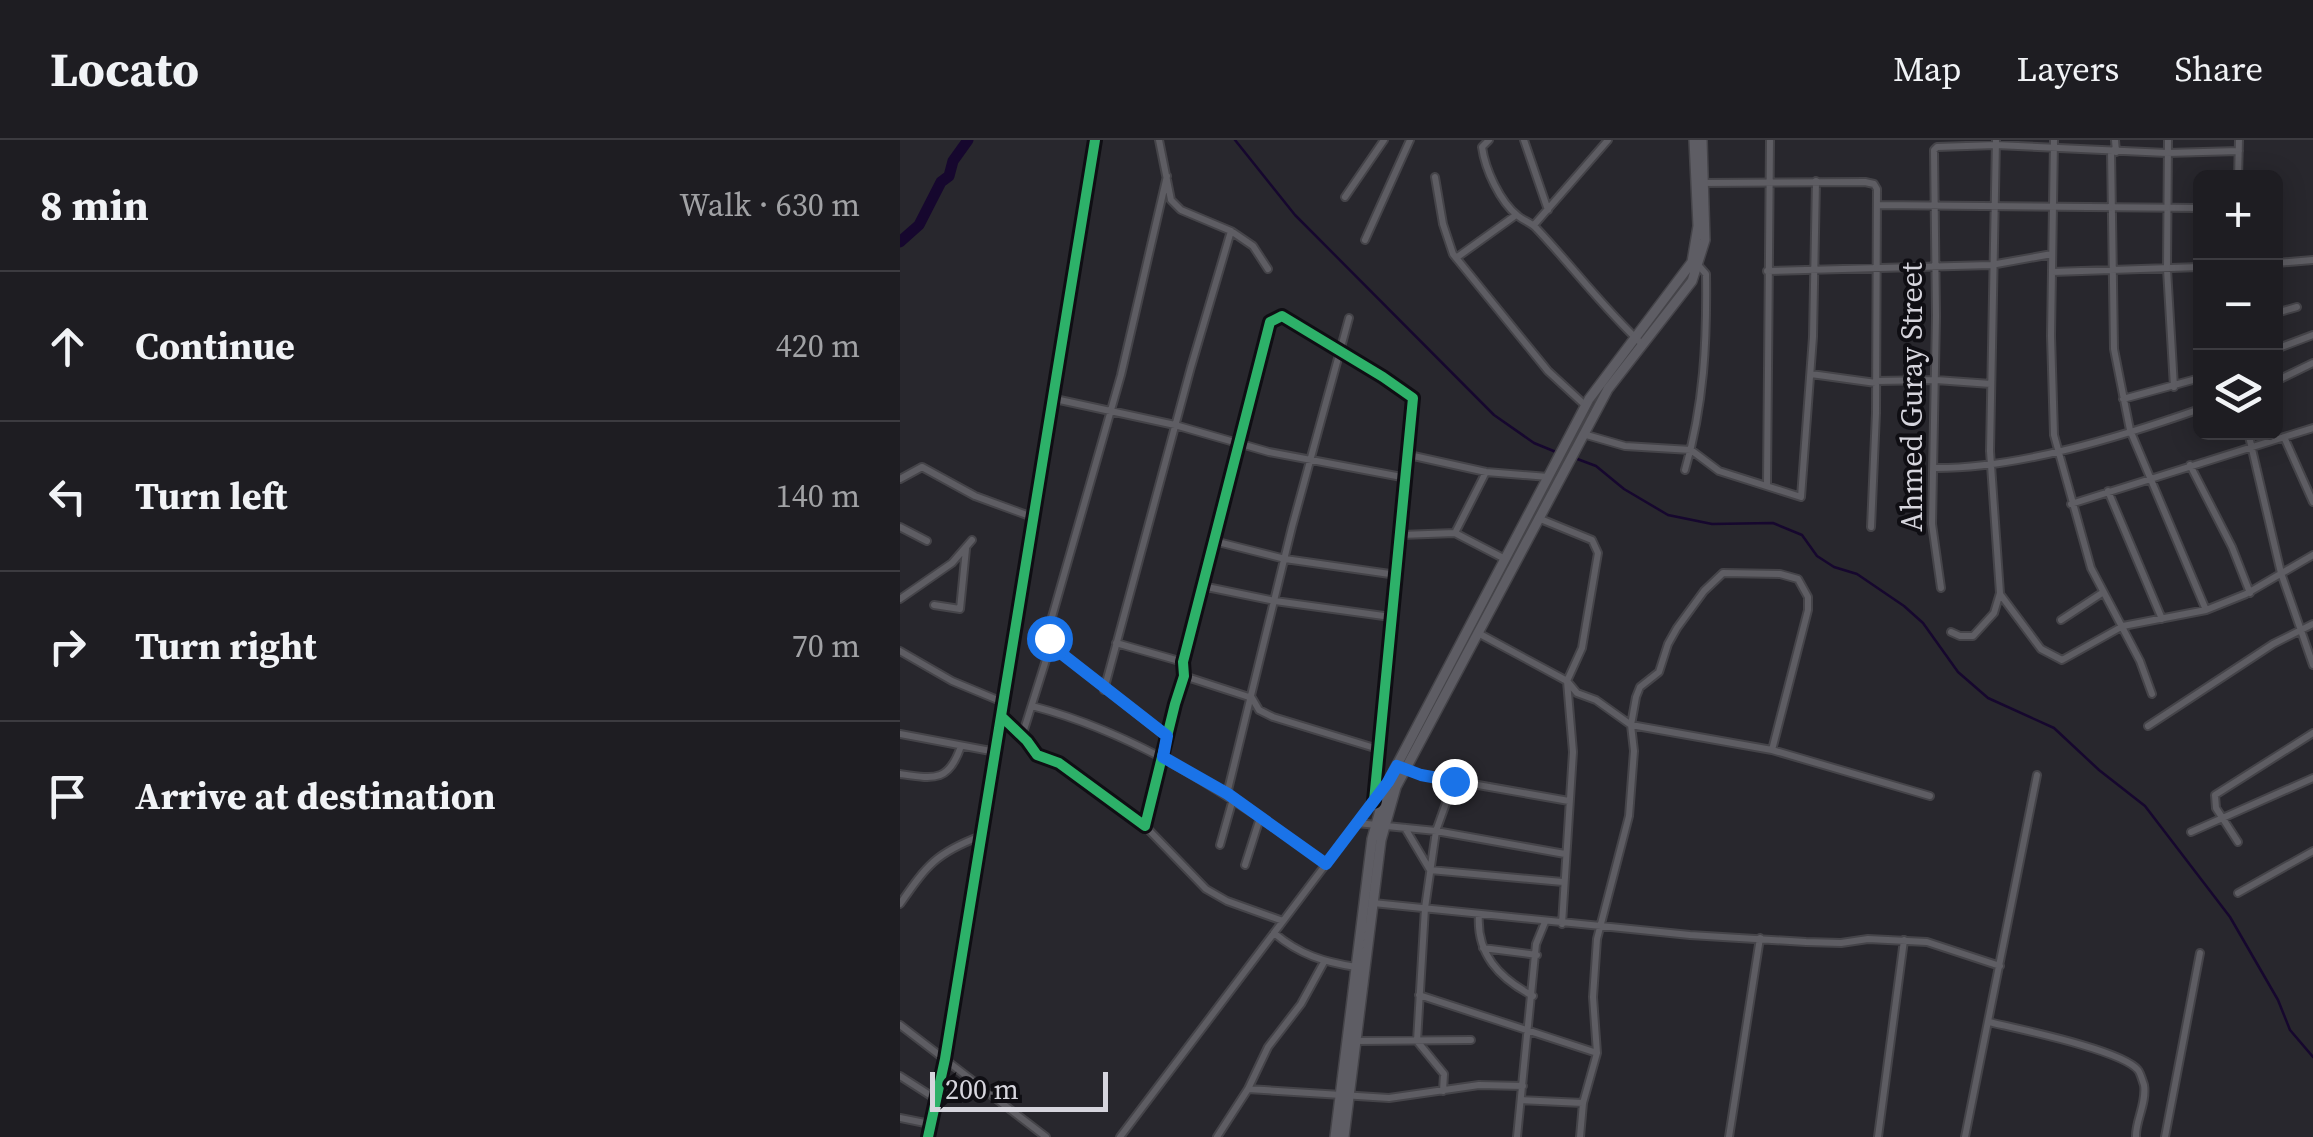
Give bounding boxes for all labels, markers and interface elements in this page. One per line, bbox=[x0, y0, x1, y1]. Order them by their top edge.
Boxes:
text: Locato bbox=[50, 36, 199, 102]
text: Map bbox=[1893, 45, 1961, 93]
text: Layers bbox=[2016, 45, 2119, 93]
text: Share bbox=[2174, 45, 2263, 93]
map controls bbox=[2193, 170, 2283, 440]
button: + bbox=[2193, 170, 2283, 260]
text: 8 min bbox=[40, 176, 149, 234]
text: Walk · 630 m bbox=[679, 183, 860, 227]
button: − bbox=[2193, 260, 2283, 350]
street label: Ahmed Guray Street bbox=[1891, 262, 1932, 532]
icon: ahead bbox=[40, 319, 95, 374]
text: Continue bbox=[135, 320, 295, 372]
text: 420 m bbox=[776, 324, 860, 368]
button: layers bbox=[2193, 350, 2283, 440]
icon: left bbox=[40, 469, 95, 524]
text: Turn left bbox=[135, 470, 287, 522]
text: 140 m bbox=[776, 474, 860, 518]
route start bbox=[1027, 616, 1073, 662]
icon: right bbox=[40, 619, 95, 674]
text: Turn right bbox=[135, 620, 317, 672]
text: 70 m bbox=[792, 624, 860, 668]
route end bbox=[1432, 759, 1478, 805]
icon: arrive bbox=[40, 769, 95, 824]
text: Arrive at destination bbox=[135, 770, 496, 822]
scale bar bbox=[930, 1067, 1108, 1112]
text: 200 m bbox=[945, 1070, 1019, 1108]

